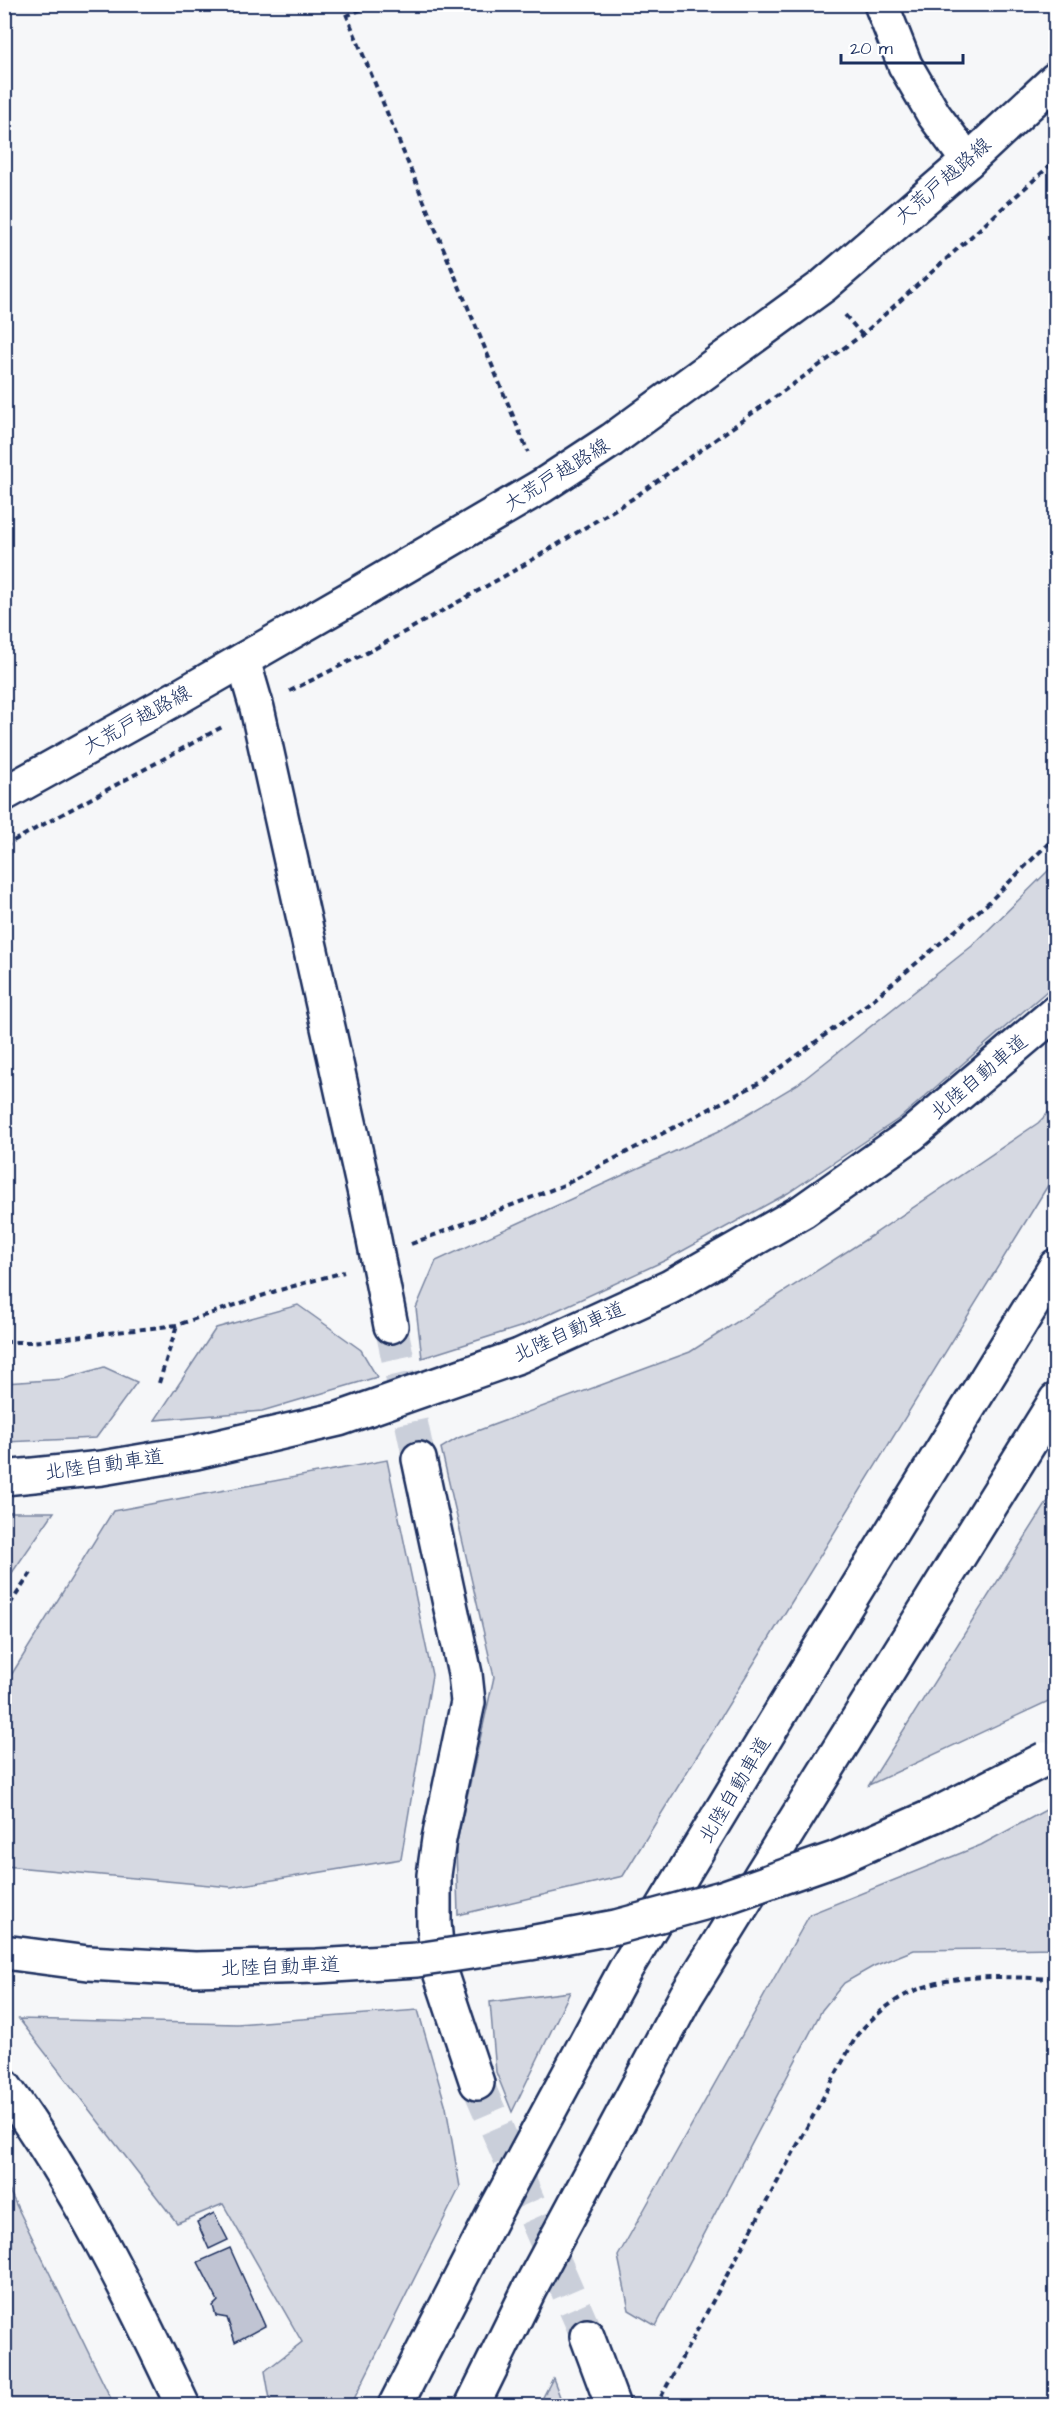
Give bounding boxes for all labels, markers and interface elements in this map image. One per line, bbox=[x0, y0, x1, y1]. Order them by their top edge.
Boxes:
scale bar bbox=[841, 27, 962, 65]
text: 20 m bbox=[850, 36, 893, 61]
street label: 大荒戸越路線 bbox=[889, 131, 997, 231]
street label: 大荒戸越路線 bbox=[499, 431, 615, 519]
street label: 大荒戸越路線 bbox=[78, 679, 196, 761]
street label: 北陸自動車道 bbox=[924, 1028, 1034, 1126]
street label: 北陸自動車道 bbox=[508, 1295, 630, 1369]
street label: 北陸自動車道 bbox=[43, 1443, 165, 1487]
street label: 北陸自動車道 bbox=[692, 1731, 778, 1849]
street label: 北陸自動車道 bbox=[220, 1951, 340, 1983]

